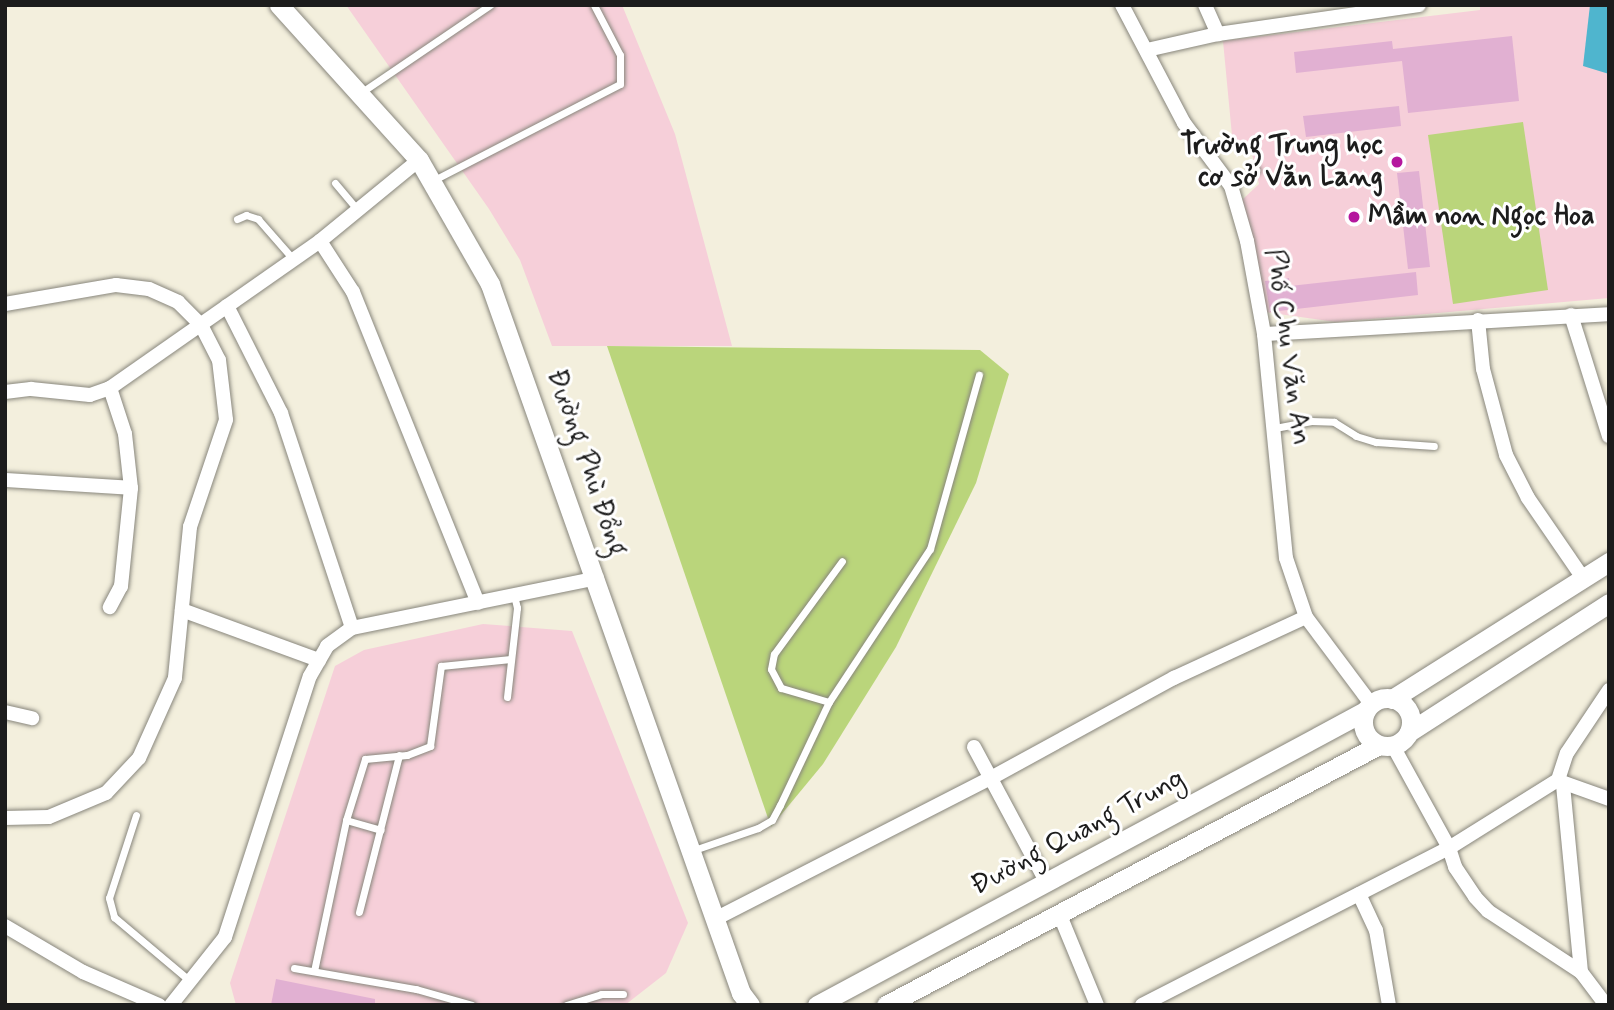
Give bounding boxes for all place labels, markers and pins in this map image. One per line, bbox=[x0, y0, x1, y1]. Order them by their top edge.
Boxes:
place label: Trường Trung học cơ sở Văn Lang bbox=[1178, 129, 1383, 195]
marker: Trường Trung học cơ sở Văn Lang bbox=[1389, 154, 1405, 170]
place label: Mầm non Ngọc Hoa bbox=[1368, 200, 1590, 234]
marker: Mầm non Ngọc Hoa bbox=[1346, 209, 1362, 225]

